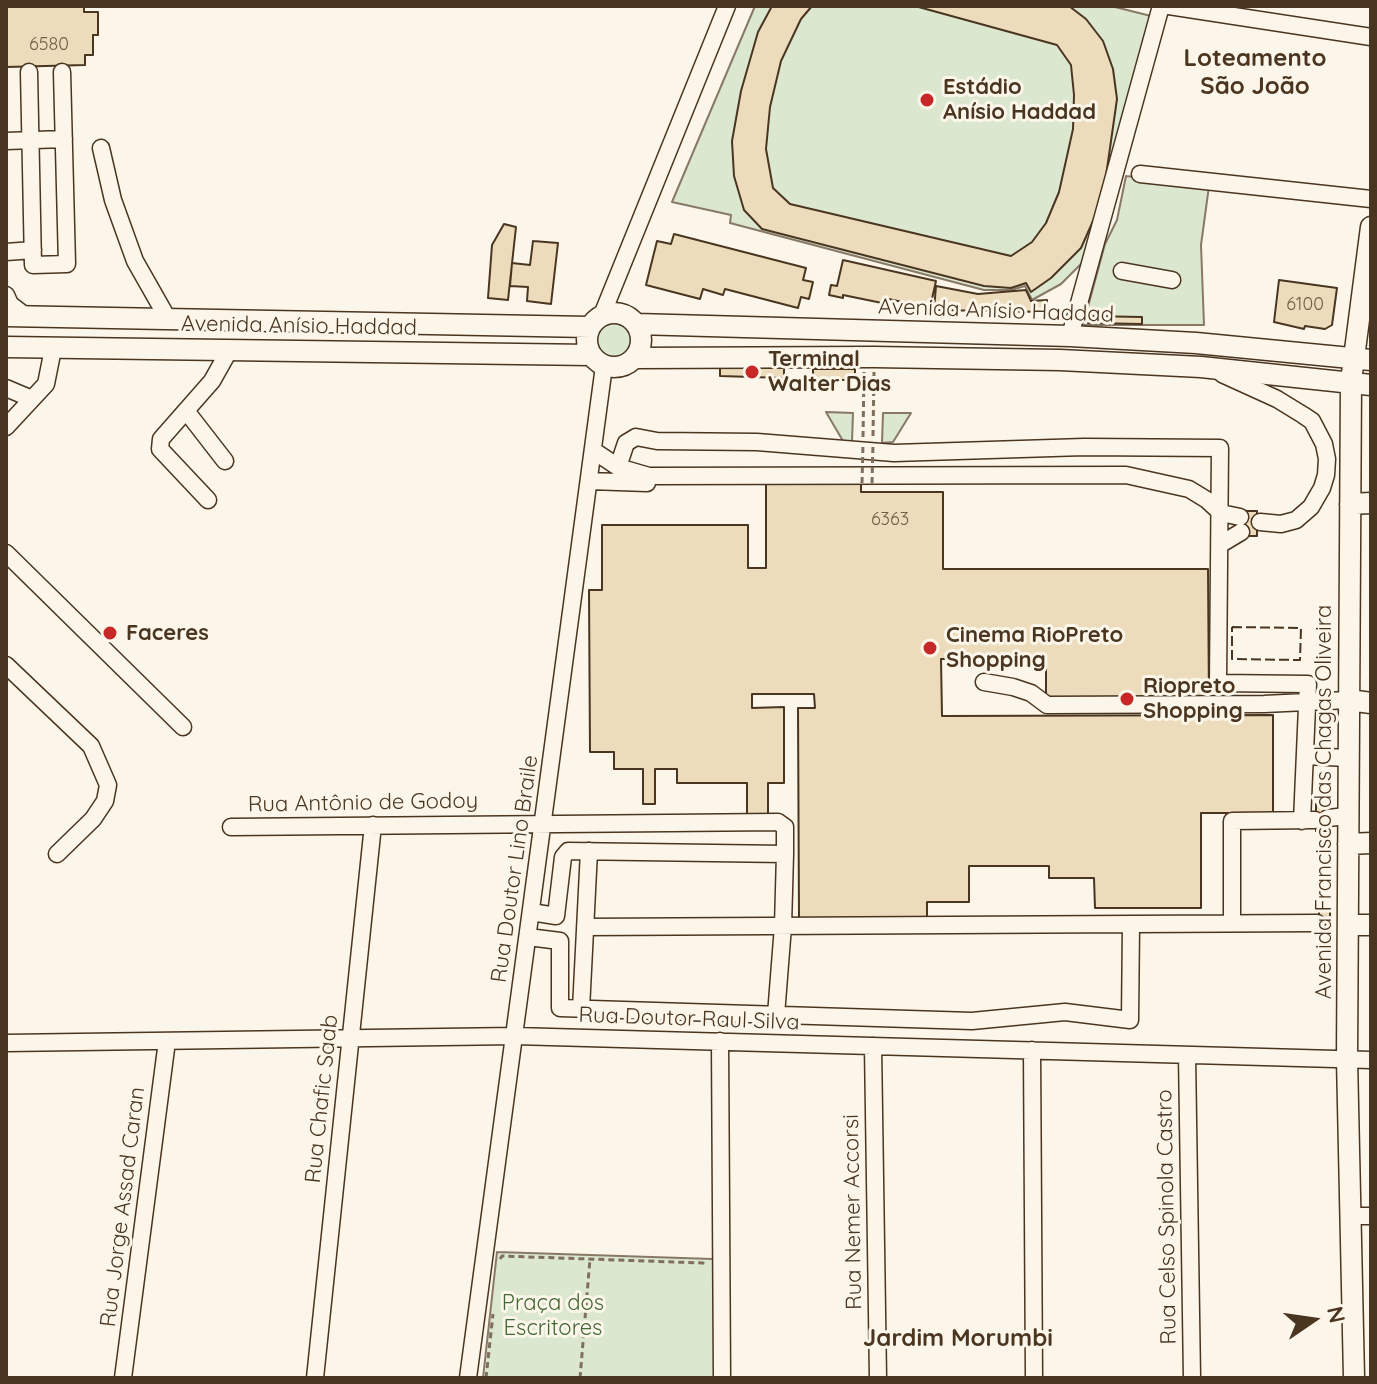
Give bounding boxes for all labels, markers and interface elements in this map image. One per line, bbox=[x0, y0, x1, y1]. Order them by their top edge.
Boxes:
house number: 6580 bbox=[29, 34, 69, 56]
district label: Loteamento São João bbox=[1184, 45, 1326, 101]
place label: Estádio Anísio Haddad bbox=[943, 74, 1096, 126]
marker: Estádio Anísio Haddad bbox=[918, 91, 936, 109]
street label: Avenida Anísio Haddad bbox=[878, 294, 1114, 328]
house number: 6100 bbox=[1286, 294, 1324, 316]
street label: Avenida Anísio Haddad bbox=[181, 311, 417, 341]
place label: Terminal Walter Dias bbox=[768, 346, 891, 398]
marker: Terminal Walter Dias bbox=[743, 363, 761, 381]
house number: 6363 bbox=[871, 509, 909, 531]
street label: Avenida Francisco das Chagas Oliveira bbox=[1311, 605, 1337, 999]
place label: Faceres bbox=[126, 620, 209, 646]
place label: Cinema RioPreto Shopping bbox=[946, 622, 1123, 674]
marker: Faceres bbox=[101, 624, 119, 642]
marker: Cinema RioPreto Shopping bbox=[921, 639, 939, 657]
place label: Riopreto Shopping bbox=[1143, 673, 1243, 724]
marker: Riopreto Shopping bbox=[1118, 690, 1136, 708]
street label: Rua Doutor Lino Braile bbox=[486, 754, 544, 984]
street label: Rua Antônio de Godoy bbox=[248, 788, 478, 818]
street label: Rua Doutor Raul Silva bbox=[578, 1002, 800, 1036]
street label: Rua Chafic Saab bbox=[300, 1014, 344, 1184]
street label: Rua Jorge Assad Caran bbox=[95, 1085, 151, 1329]
street label: Rua Celso Spinola Castro bbox=[1152, 1089, 1182, 1345]
street label: Rua Nemer Accorsi bbox=[838, 1114, 868, 1310]
north arrow bbox=[1273, 1280, 1353, 1360]
park label: Praça dos Escritores bbox=[502, 1290, 604, 1342]
text: N bbox=[1321, 1304, 1352, 1326]
district label: Jardim Morumbi bbox=[863, 1325, 1053, 1353]

